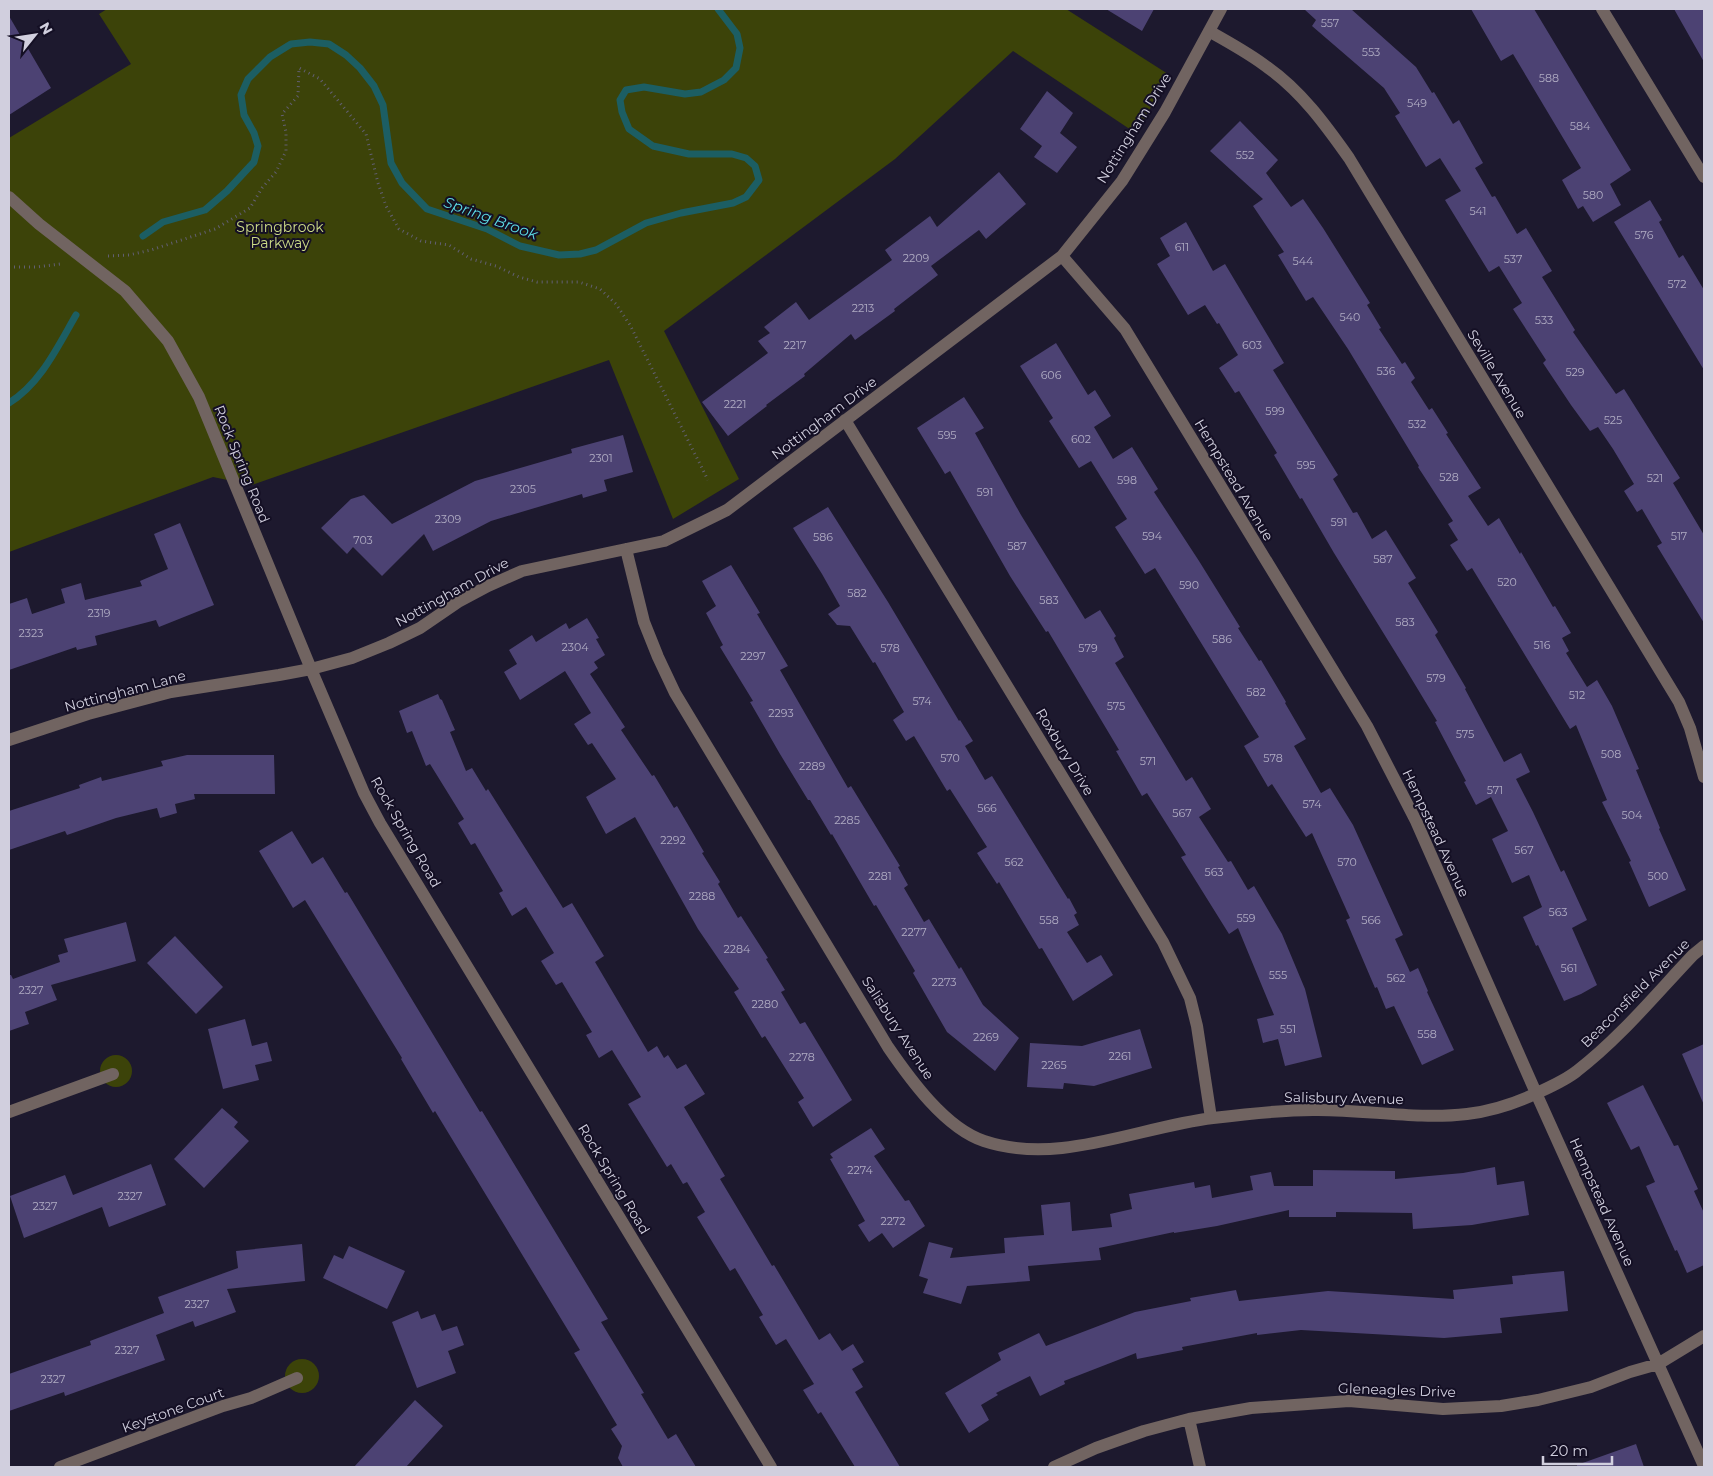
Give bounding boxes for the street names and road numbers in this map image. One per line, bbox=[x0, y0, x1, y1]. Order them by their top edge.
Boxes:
street label: Nottingham Drive bbox=[1093, 69, 1175, 187]
street label: Seville Avenue bbox=[1463, 326, 1531, 422]
street label: Nottingham Drive bbox=[768, 373, 880, 463]
street label: Rock Spring Road bbox=[210, 402, 274, 526]
street label: Hempstead Avenue bbox=[1191, 416, 1277, 544]
street label: Nottingham Drive bbox=[392, 553, 512, 631]
street label: Nottingham Lane bbox=[62, 666, 188, 716]
street label: Roxbury Drive bbox=[1032, 705, 1098, 799]
street label: Hempstead Avenue bbox=[1398, 766, 1474, 900]
street label: Rock Spring Road bbox=[367, 773, 445, 891]
street label: Beaconsfield Avenue bbox=[1577, 935, 1693, 1051]
street label: Salisbury Avenue bbox=[858, 973, 938, 1083]
street label: Salisbury Avenue bbox=[1284, 1088, 1404, 1108]
street label: Rock Spring Road bbox=[574, 1121, 654, 1237]
street label: Hempstead Avenue bbox=[1566, 1135, 1638, 1269]
street label: Gleneagles Drive bbox=[1338, 1379, 1456, 1401]
street label: Keystone Court bbox=[119, 1383, 227, 1437]

